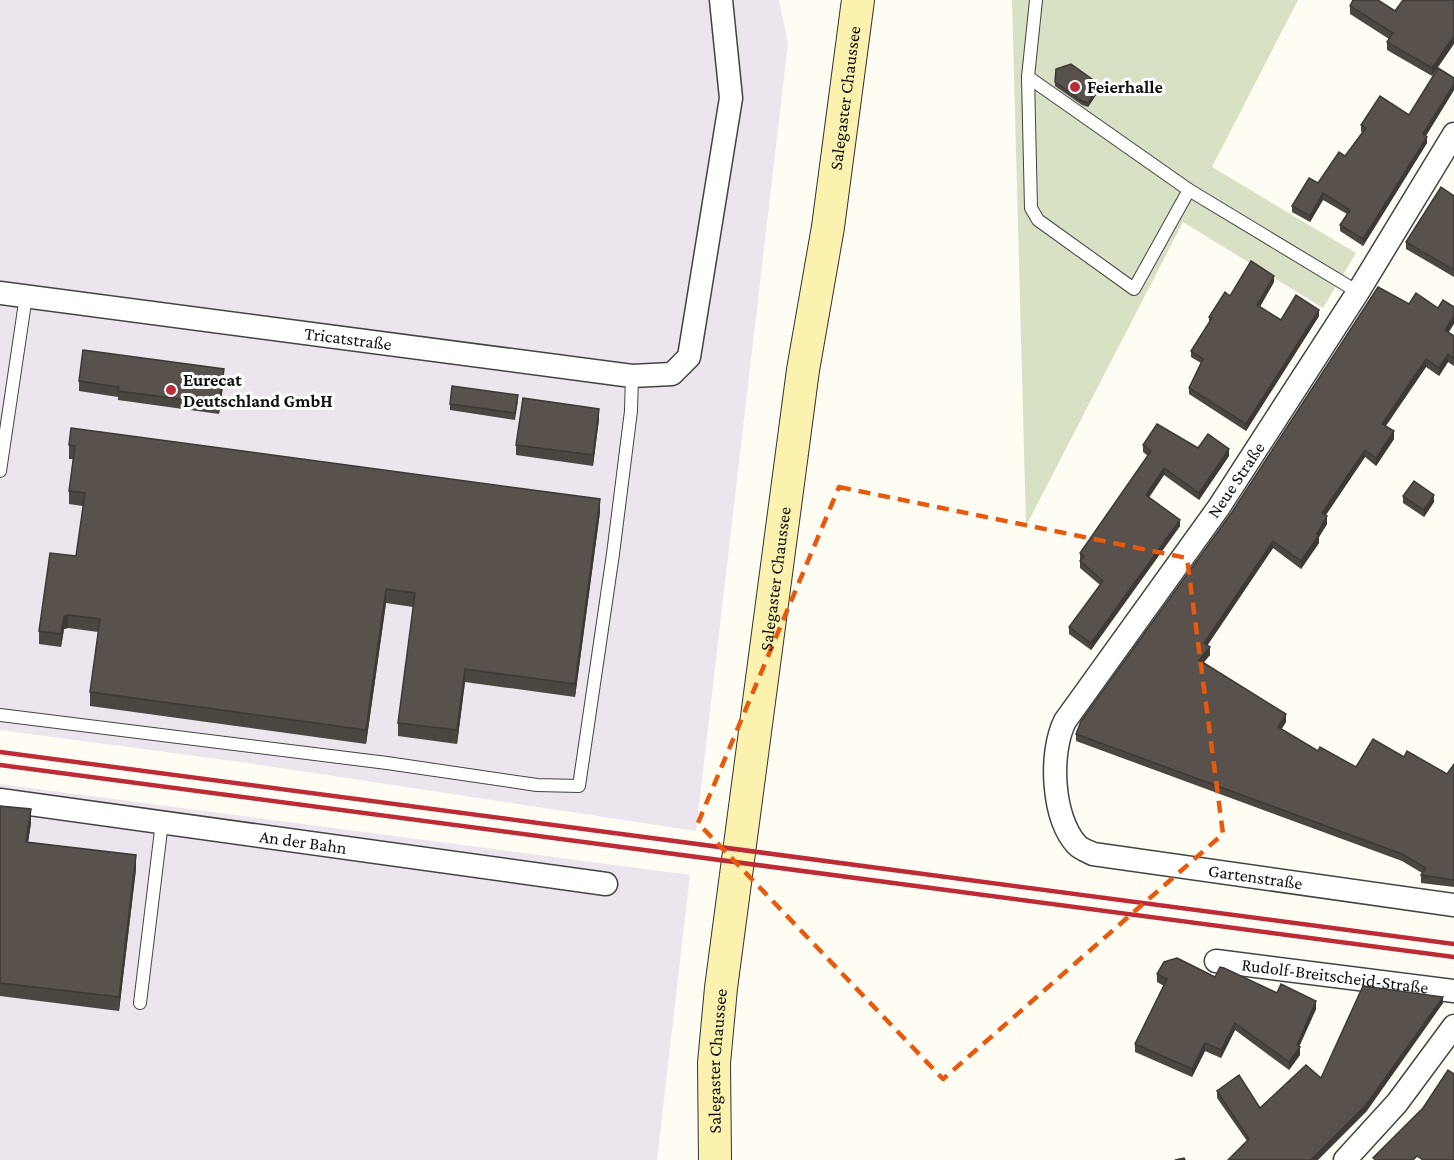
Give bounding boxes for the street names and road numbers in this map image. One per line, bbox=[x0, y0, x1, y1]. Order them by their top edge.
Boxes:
street label: Salegaster Chaussee bbox=[826, 25, 864, 171]
street label: Tricatstraße bbox=[303, 323, 393, 354]
street label: Neue Straße bbox=[1203, 438, 1269, 522]
street label: Salegaster Chaussee bbox=[756, 506, 795, 652]
street label: An der Bahn bbox=[258, 826, 348, 858]
street label: Gartenstraße bbox=[1207, 860, 1304, 893]
street label: Rudolf-Breitscheid-Straße bbox=[1240, 954, 1430, 998]
street label: Salegaster Chaussee bbox=[704, 988, 731, 1134]

